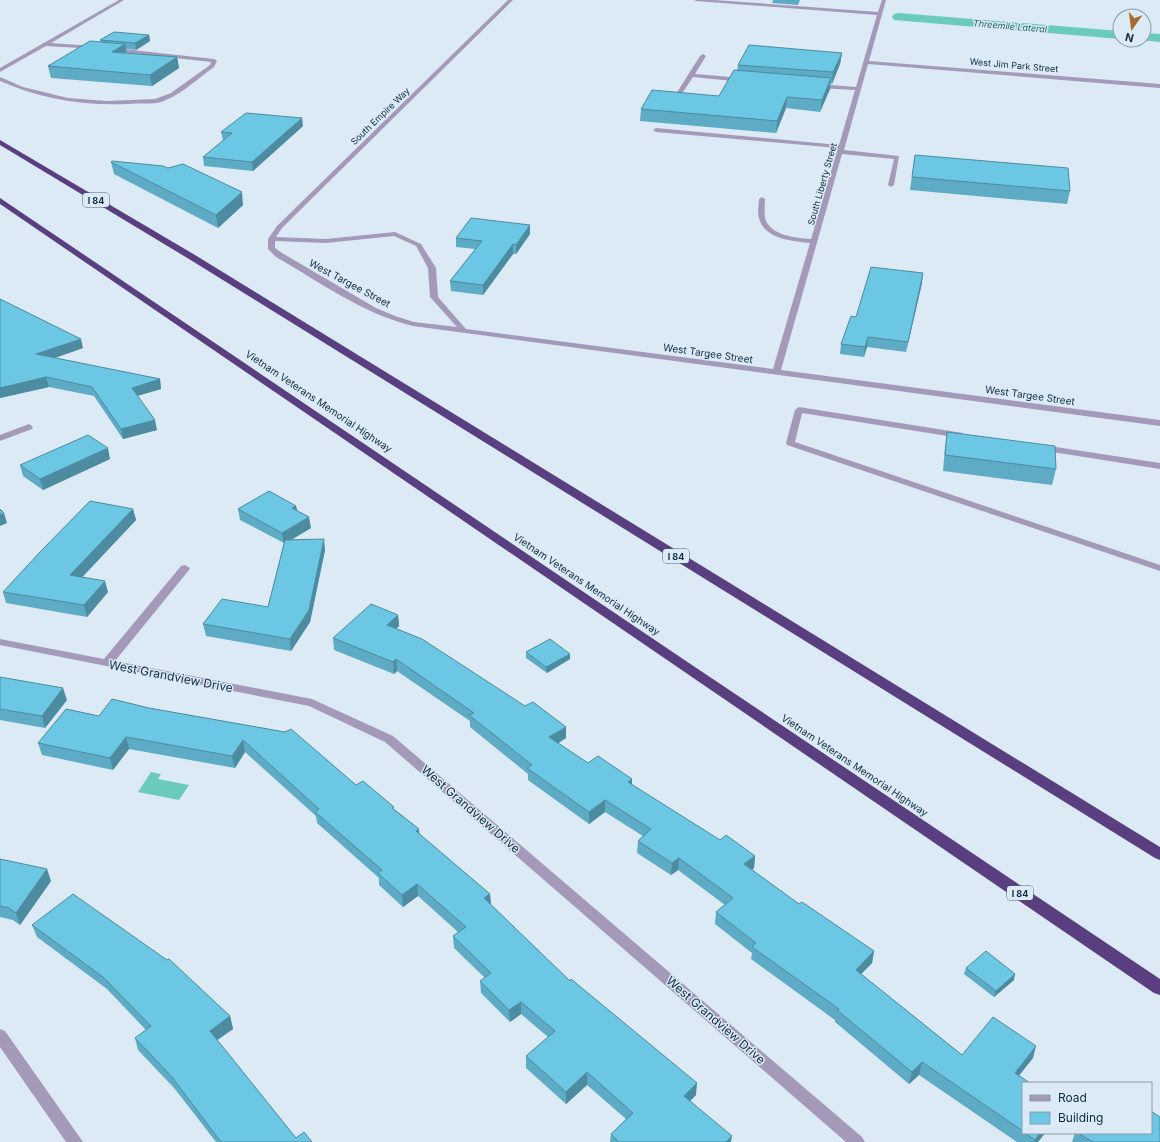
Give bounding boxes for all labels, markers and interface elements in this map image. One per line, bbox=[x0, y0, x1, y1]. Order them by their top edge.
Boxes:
north arrow bbox=[1112, 8, 1152, 48]
water label: Threemile Lateral bbox=[973, 17, 1048, 35]
text: N bbox=[1124, 30, 1135, 46]
street label: West Jim Park Street bbox=[969, 56, 1059, 74]
street label: South Empire Way bbox=[348, 85, 412, 147]
street label: South Liberty Street bbox=[805, 142, 839, 226]
road number: I 84 bbox=[83, 193, 109, 207]
street label: West Targee Street bbox=[307, 257, 393, 310]
street label: West Targee Street bbox=[662, 341, 754, 365]
street label: Vietnam Veterans Memorial Highway bbox=[243, 347, 395, 455]
street label: West Targee Street bbox=[984, 383, 1076, 407]
street label: Vietnam Veterans Memorial Highway bbox=[511, 530, 663, 638]
road number: I 84 bbox=[663, 549, 689, 563]
street label: West Grandview Drive bbox=[108, 657, 234, 695]
street label: Vietnam Veterans Memorial Highway bbox=[779, 711, 931, 819]
street label: West Grandview Drive bbox=[419, 762, 523, 856]
road number: I 84 bbox=[1007, 886, 1033, 900]
street label: West Grandview Drive bbox=[664, 973, 768, 1067]
legend bbox=[1022, 1082, 1152, 1134]
text: Road bbox=[1058, 1090, 1087, 1105]
text: Building bbox=[1058, 1110, 1103, 1125]

